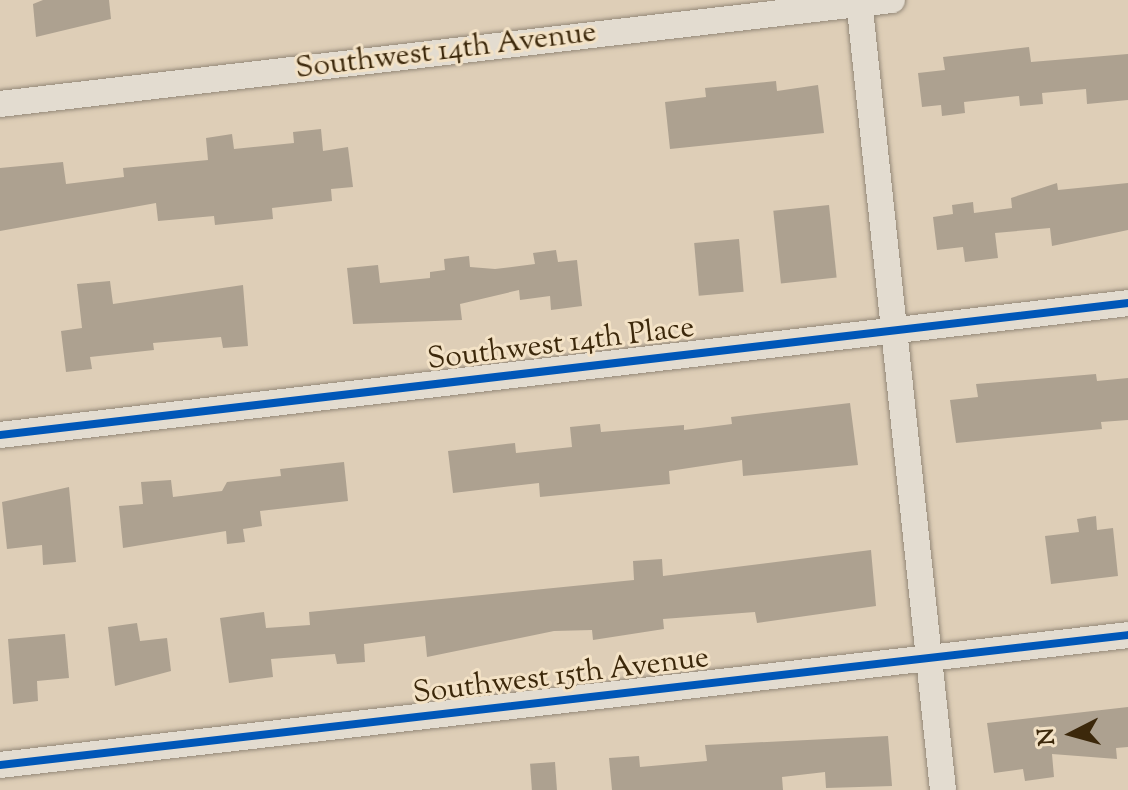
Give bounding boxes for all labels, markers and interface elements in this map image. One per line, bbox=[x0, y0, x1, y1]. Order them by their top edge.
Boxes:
street label: Southwest 14th Avenue bbox=[294, 16, 598, 88]
street label: Southwest 14th Place bbox=[425, 311, 697, 379]
street label: Southwest 15th Avenue bbox=[411, 641, 711, 713]
north arrow bbox=[1032, 694, 1112, 774]
text: N bbox=[1031, 726, 1065, 747]

